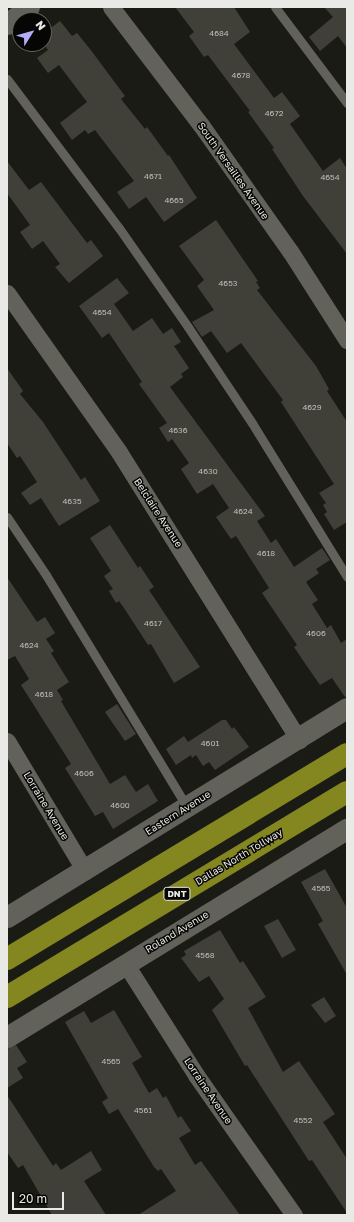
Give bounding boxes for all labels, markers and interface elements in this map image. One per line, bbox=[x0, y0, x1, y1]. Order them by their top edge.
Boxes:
north arrow bbox=[12, 12, 52, 52]
text: N bbox=[33, 18, 49, 32]
house number: 4684 bbox=[209, 29, 229, 39]
house number: 4678 bbox=[232, 71, 250, 81]
house number: 4672 bbox=[265, 109, 283, 119]
street label: South Versailles Avenue bbox=[195, 120, 271, 222]
house number: 4671 bbox=[144, 172, 162, 182]
house number: 4654 bbox=[320, 173, 340, 183]
house number: 4665 bbox=[164, 196, 184, 206]
house number: 4653 bbox=[218, 279, 238, 289]
house number: 4654 bbox=[92, 308, 112, 318]
house number: 4629 bbox=[302, 403, 322, 413]
house number: 4636 bbox=[168, 426, 188, 436]
house number: 4630 bbox=[198, 467, 218, 477]
street label: Belclaire Avenue bbox=[131, 476, 185, 550]
house number: 4635 bbox=[62, 497, 82, 507]
house number: 4624 bbox=[233, 507, 253, 517]
house number: 4618 bbox=[257, 549, 275, 559]
house number: 4617 bbox=[144, 619, 162, 629]
house number: 4606 bbox=[306, 629, 326, 639]
house number: 4624 bbox=[19, 641, 39, 651]
house number: 4618 bbox=[35, 690, 53, 700]
house number: 4601 bbox=[201, 739, 219, 749]
house number: 4606 bbox=[74, 769, 94, 779]
street label: Lorraine Avenue bbox=[21, 770, 71, 842]
street label: Eastern Avenue bbox=[143, 788, 213, 838]
house number: 4600 bbox=[110, 801, 130, 811]
street label: Dallas North Tollway bbox=[193, 826, 285, 888]
house number: 4565 bbox=[312, 884, 330, 894]
road number: DNT bbox=[163, 887, 191, 901]
street label: Roland Avenue bbox=[143, 908, 211, 956]
house number: 4568 bbox=[195, 951, 215, 961]
street label: Lorraine Avenue bbox=[181, 1056, 235, 1126]
house number: 4565 bbox=[102, 1057, 120, 1067]
house number: 4561 bbox=[134, 1106, 152, 1116]
house number: 4552 bbox=[294, 1116, 312, 1126]
scale bar bbox=[14, 1184, 66, 1210]
text: 20 m bbox=[19, 1191, 47, 1206]

